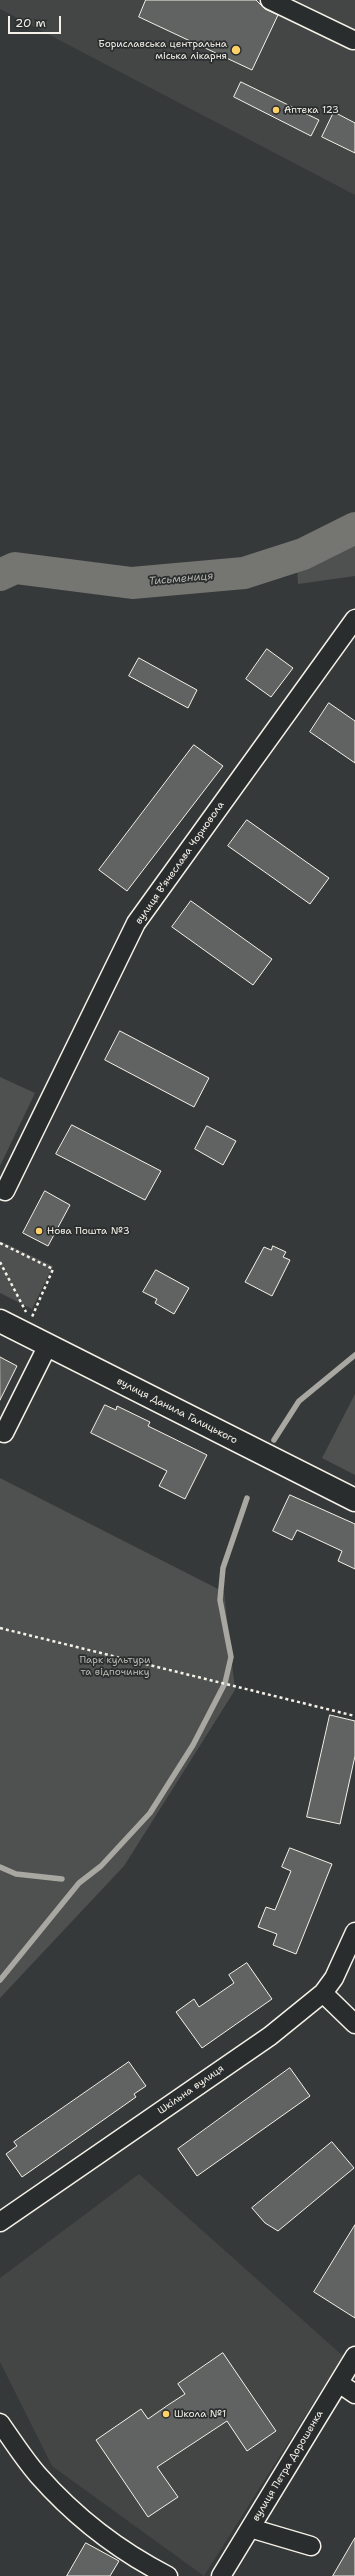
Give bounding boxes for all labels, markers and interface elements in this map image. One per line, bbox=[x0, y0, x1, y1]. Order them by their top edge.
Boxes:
scale bar bbox=[10, 8, 63, 34]
text: 20 m bbox=[15, 15, 46, 31]
place label: Бориславська центральна міська лікарня bbox=[98, 38, 227, 62]
marker: Бориславська центральна міська лікарня bbox=[230, 44, 242, 56]
place label: Аптека 123 bbox=[284, 104, 339, 116]
marker: Аптека 123 bbox=[271, 105, 281, 115]
water label: Тисьмениця bbox=[148, 570, 214, 588]
street label: вулиця Вʼячеслава Чорновола bbox=[133, 799, 227, 927]
place label: Нова Пошта №3 bbox=[47, 1225, 130, 1237]
marker: Нова Пошта №3 bbox=[34, 1226, 44, 1236]
street label: вулиця Данила Галицького bbox=[115, 1375, 239, 1447]
park label: Парк культури та відпочинку bbox=[79, 1654, 151, 1678]
street label: Шкільна вулиця bbox=[155, 2063, 227, 2117]
place label: Школа №1 bbox=[174, 2408, 226, 2420]
street label: вулиця Петра Дорошенка bbox=[250, 2408, 326, 2524]
marker: Школа №1 bbox=[161, 2409, 171, 2419]

